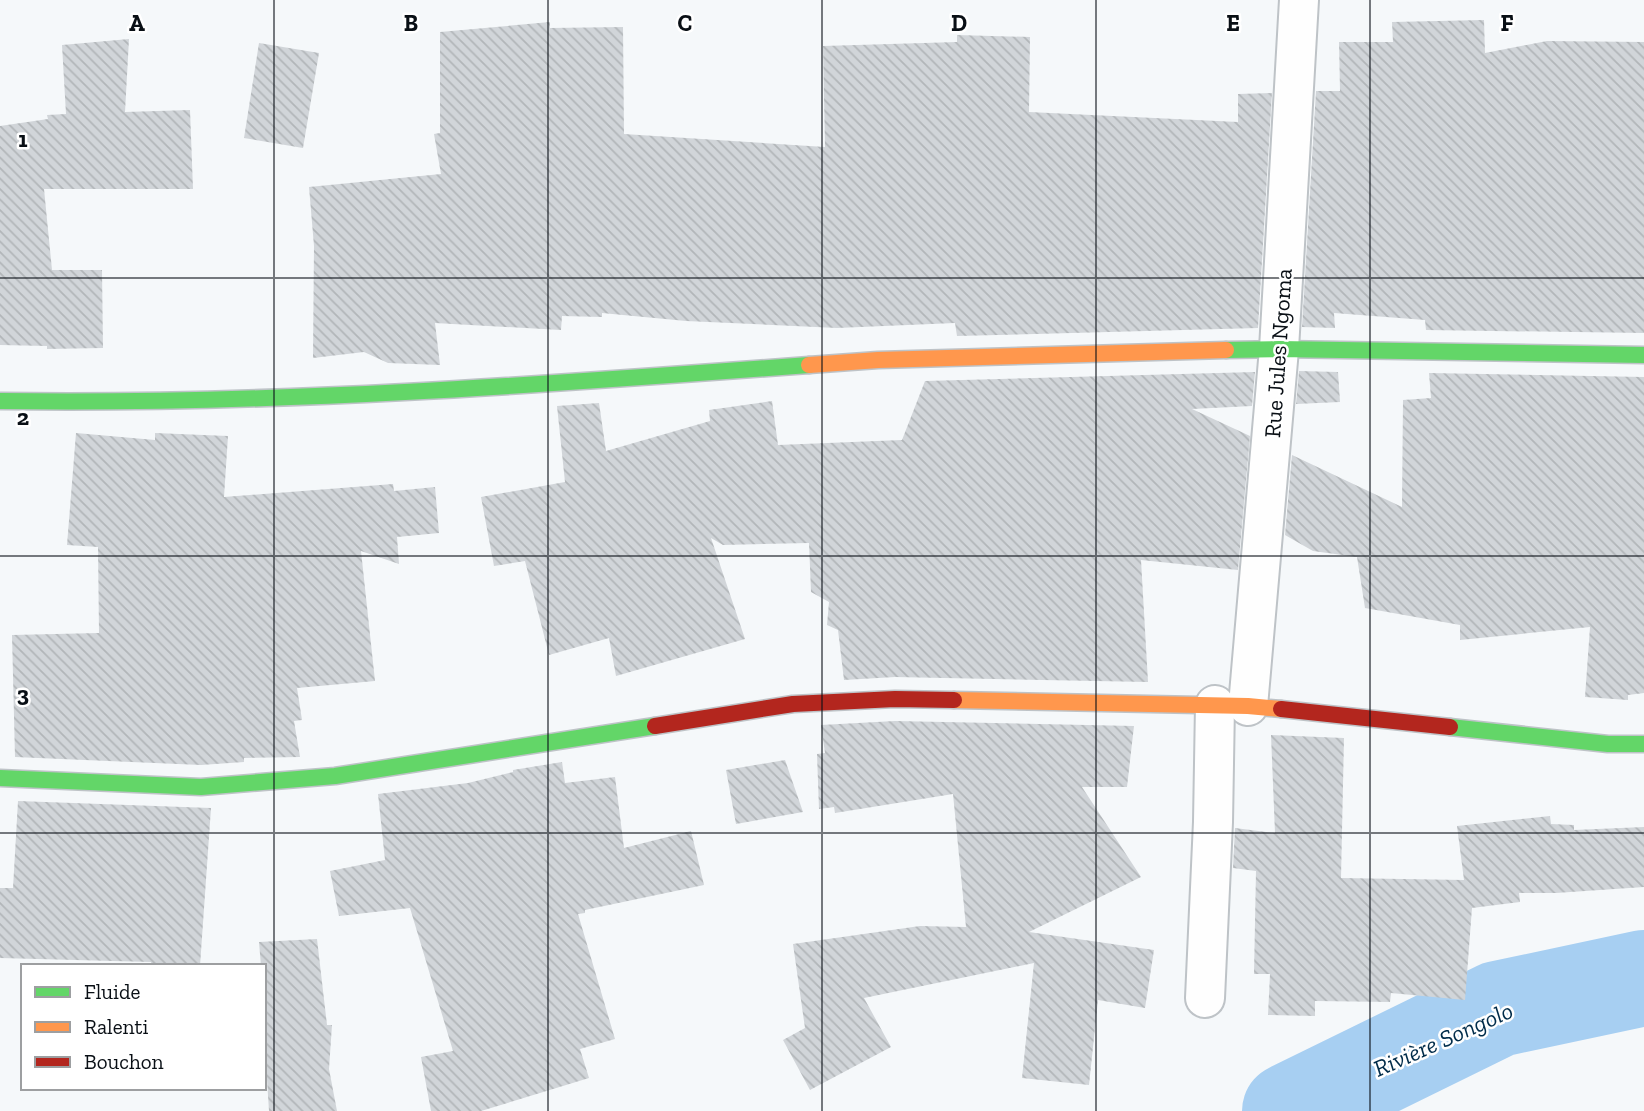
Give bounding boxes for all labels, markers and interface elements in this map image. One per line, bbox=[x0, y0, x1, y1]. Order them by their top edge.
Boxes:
text: A bbox=[129, 9, 145, 37]
text: B bbox=[404, 9, 418, 37]
text: C bbox=[678, 9, 692, 37]
text: D bbox=[951, 9, 967, 37]
text: E bbox=[1226, 9, 1240, 37]
text: F bbox=[1500, 9, 1514, 37]
text: 1 bbox=[18, 125, 28, 153]
street label: Rue Jules Ngoma bbox=[1258, 267, 1298, 439]
text: 2 bbox=[17, 403, 29, 431]
text: 3 bbox=[17, 680, 29, 708]
legend bbox=[21, 964, 266, 1090]
text: Fluide bbox=[84, 979, 140, 1004]
water label: Rivière Songolo bbox=[1369, 995, 1517, 1083]
text: Ralenti bbox=[84, 1014, 148, 1039]
text: Bouchon bbox=[84, 1049, 164, 1074]

